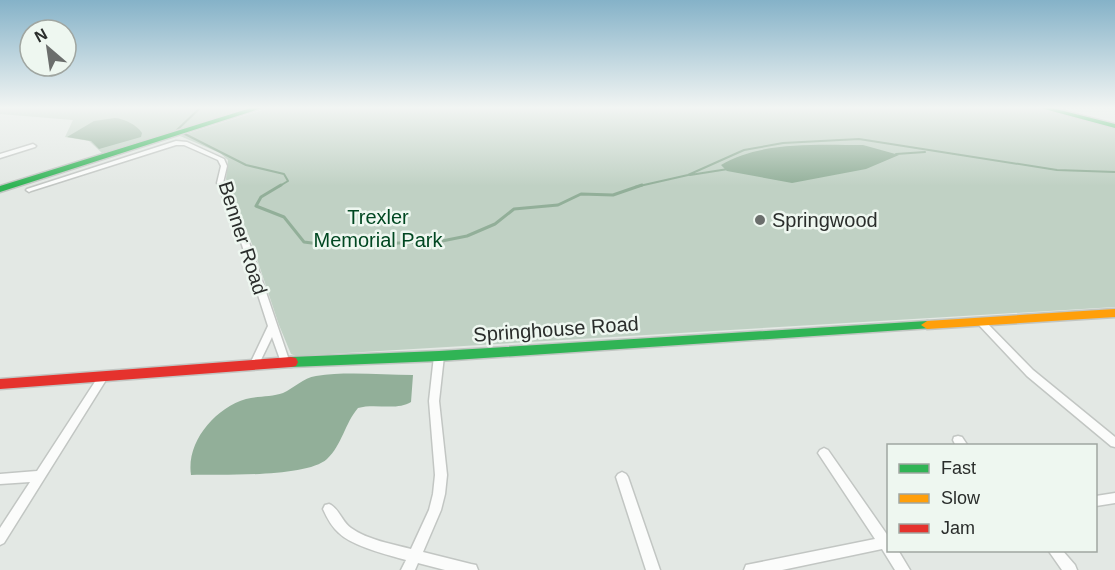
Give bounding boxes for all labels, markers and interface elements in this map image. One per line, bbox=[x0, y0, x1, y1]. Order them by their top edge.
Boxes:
north arrow bbox=[18, 18, 78, 78]
text: N bbox=[32, 25, 50, 46]
street label: Benner Road bbox=[214, 179, 272, 297]
park label: Trexler Memorial Park bbox=[314, 206, 443, 251]
place label: Springwood bbox=[772, 209, 878, 231]
marker: Springwood bbox=[753, 213, 767, 227]
street label: Springhouse Road bbox=[473, 312, 639, 346]
legend bbox=[887, 444, 1097, 552]
text: Fast bbox=[941, 458, 976, 478]
text: Slow bbox=[941, 488, 981, 508]
text: Jam bbox=[941, 518, 975, 538]

